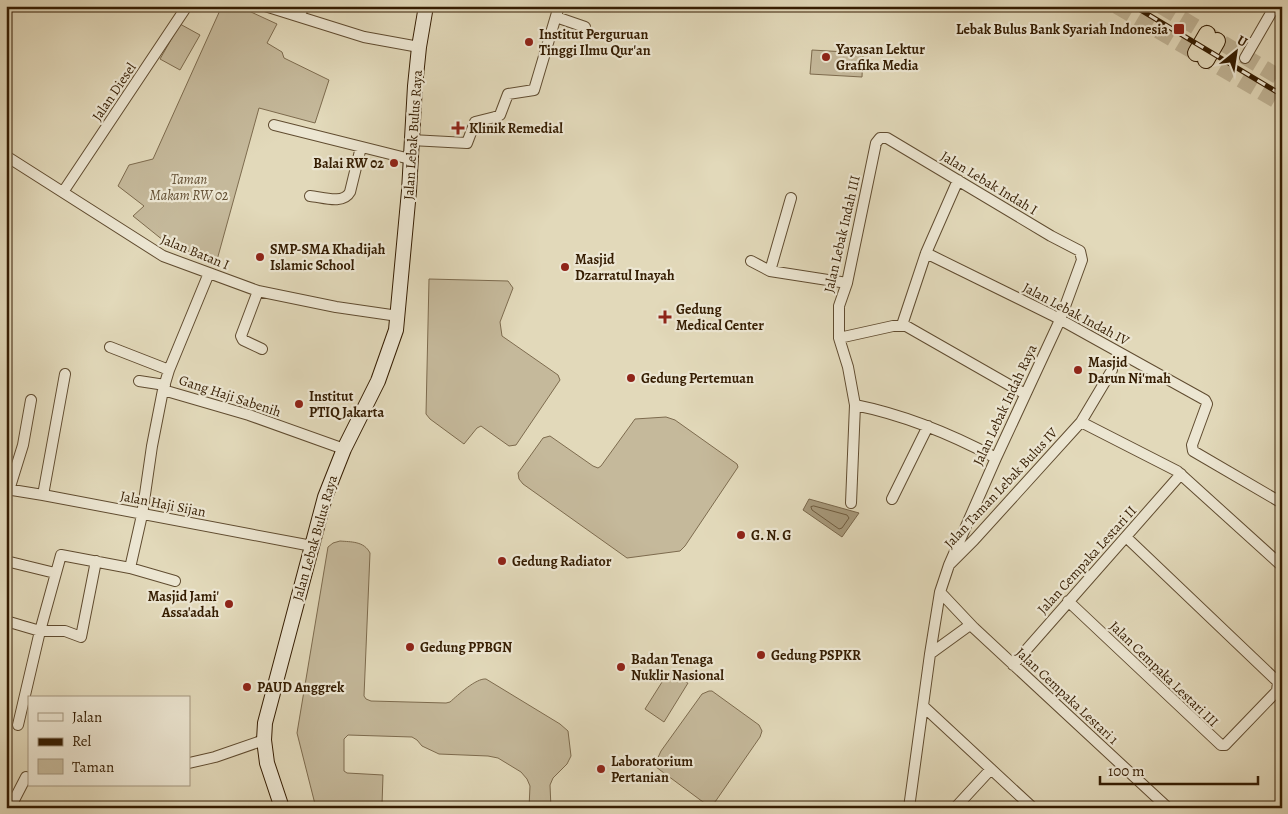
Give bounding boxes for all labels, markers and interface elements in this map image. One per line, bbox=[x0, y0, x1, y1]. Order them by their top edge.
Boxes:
place label: Lebak Bulus Bank Syariah Indonesia bbox=[956, 20, 1168, 39]
marker: Lebak Bulus Bank Syariah Indonesia bbox=[1172, 22, 1186, 36]
place label: Institut Perguruan Tinggi Ilmu Qur'an bbox=[539, 25, 651, 60]
north arrow bbox=[1210, 28, 1260, 78]
text: U bbox=[1234, 31, 1251, 52]
marker: Institut Perguruan Tinggi Ilmu Qur'an bbox=[523, 36, 535, 48]
place label: Yayasan Lektur Grafika Media bbox=[835, 40, 925, 75]
marker: Yayasan Lektur Grafika Media bbox=[820, 51, 832, 63]
street label: Jalan Diesel bbox=[88, 59, 141, 125]
street label: Jalan Lebak Bulus Raya bbox=[399, 69, 427, 201]
place label: Klinik Remedial bbox=[469, 119, 563, 138]
marker: Klinik Remedial bbox=[451, 121, 465, 135]
street label: Jalan Lebak Indah I bbox=[937, 147, 1041, 219]
place label: Balai RW 02 bbox=[313, 154, 384, 173]
marker: Balai RW 02 bbox=[388, 157, 400, 169]
park label: Taman Makam RW 02 bbox=[150, 170, 228, 205]
street label: Jalan Lebak Indah III bbox=[819, 173, 865, 295]
street label: Jalan Batan I bbox=[158, 230, 232, 274]
place label: SMP-SMA Khadijah Islamic School bbox=[270, 240, 386, 275]
place label: Masjid Dzarratul Inayah bbox=[575, 250, 675, 285]
marker: SMP-SMA Khadijah Islamic School bbox=[254, 251, 266, 263]
marker: Masjid Dzarratul Inayah bbox=[559, 261, 571, 273]
street label: Jalan Lebak Indah IV bbox=[1019, 278, 1133, 350]
place label: Gedung Medical Center bbox=[676, 300, 764, 335]
marker: Gedung Medical Center bbox=[658, 310, 672, 324]
street label: Jalan Lebak Indah Raya bbox=[969, 341, 1042, 469]
place label: Masjid Darun Ni'mah bbox=[1088, 353, 1171, 388]
marker: Masjid Darun Ni'mah bbox=[1072, 364, 1084, 376]
place label: Gedung Pertemuan bbox=[641, 369, 754, 388]
street label: Gang Haji Sabenih bbox=[176, 371, 284, 422]
marker: Gedung Pertemuan bbox=[625, 372, 637, 384]
place label: Institut PTIQ Jakarta bbox=[309, 387, 384, 422]
marker: Institut PTIQ Jakarta bbox=[293, 398, 305, 410]
street label: Jalan Taman Lebak Bulus IV bbox=[940, 423, 1062, 553]
street label: Jalan Lebak Bulus Raya bbox=[288, 472, 342, 603]
street label: Jalan Haji Sijan bbox=[118, 486, 208, 522]
street label: Jalan Cempaka Lestari II bbox=[1033, 502, 1141, 618]
place label: G. N. G bbox=[751, 526, 791, 545]
marker: G. N. G bbox=[735, 529, 747, 541]
place label: Gedung Radiator bbox=[512, 552, 612, 571]
marker: Gedung Radiator bbox=[496, 555, 508, 567]
place label: Masjid Jami' Assa'adah bbox=[148, 587, 220, 622]
marker: Masjid Jami' Assa'adah bbox=[223, 598, 235, 610]
street label: Jalan Cempaka Lestari III bbox=[1105, 617, 1223, 731]
place label: Gedung PPBGN bbox=[420, 638, 512, 657]
marker: Gedung PPBGN bbox=[404, 641, 416, 653]
street label: Jalan Cempaka Lestari 1 bbox=[1011, 643, 1123, 749]
place label: Gedung PSPKR bbox=[771, 646, 861, 665]
marker: Gedung PSPKR bbox=[755, 649, 767, 661]
place label: Badan Tenaga Nuklir Nasional bbox=[631, 650, 724, 685]
marker: Badan Tenaga Nuklir Nasional bbox=[615, 661, 627, 673]
place label: PAUD Anggrek bbox=[257, 678, 345, 697]
marker: PAUD Anggrek bbox=[241, 681, 253, 693]
legend bbox=[28, 696, 190, 786]
text: Jalan bbox=[72, 707, 102, 727]
text: Rel bbox=[72, 731, 91, 751]
place label: Laboratorium Pertanian bbox=[611, 752, 693, 787]
scale bar bbox=[1100, 754, 1258, 786]
text: Taman bbox=[72, 757, 114, 777]
text: 100 m bbox=[1108, 761, 1145, 781]
marker: Laboratorium Pertanian bbox=[595, 763, 607, 775]

